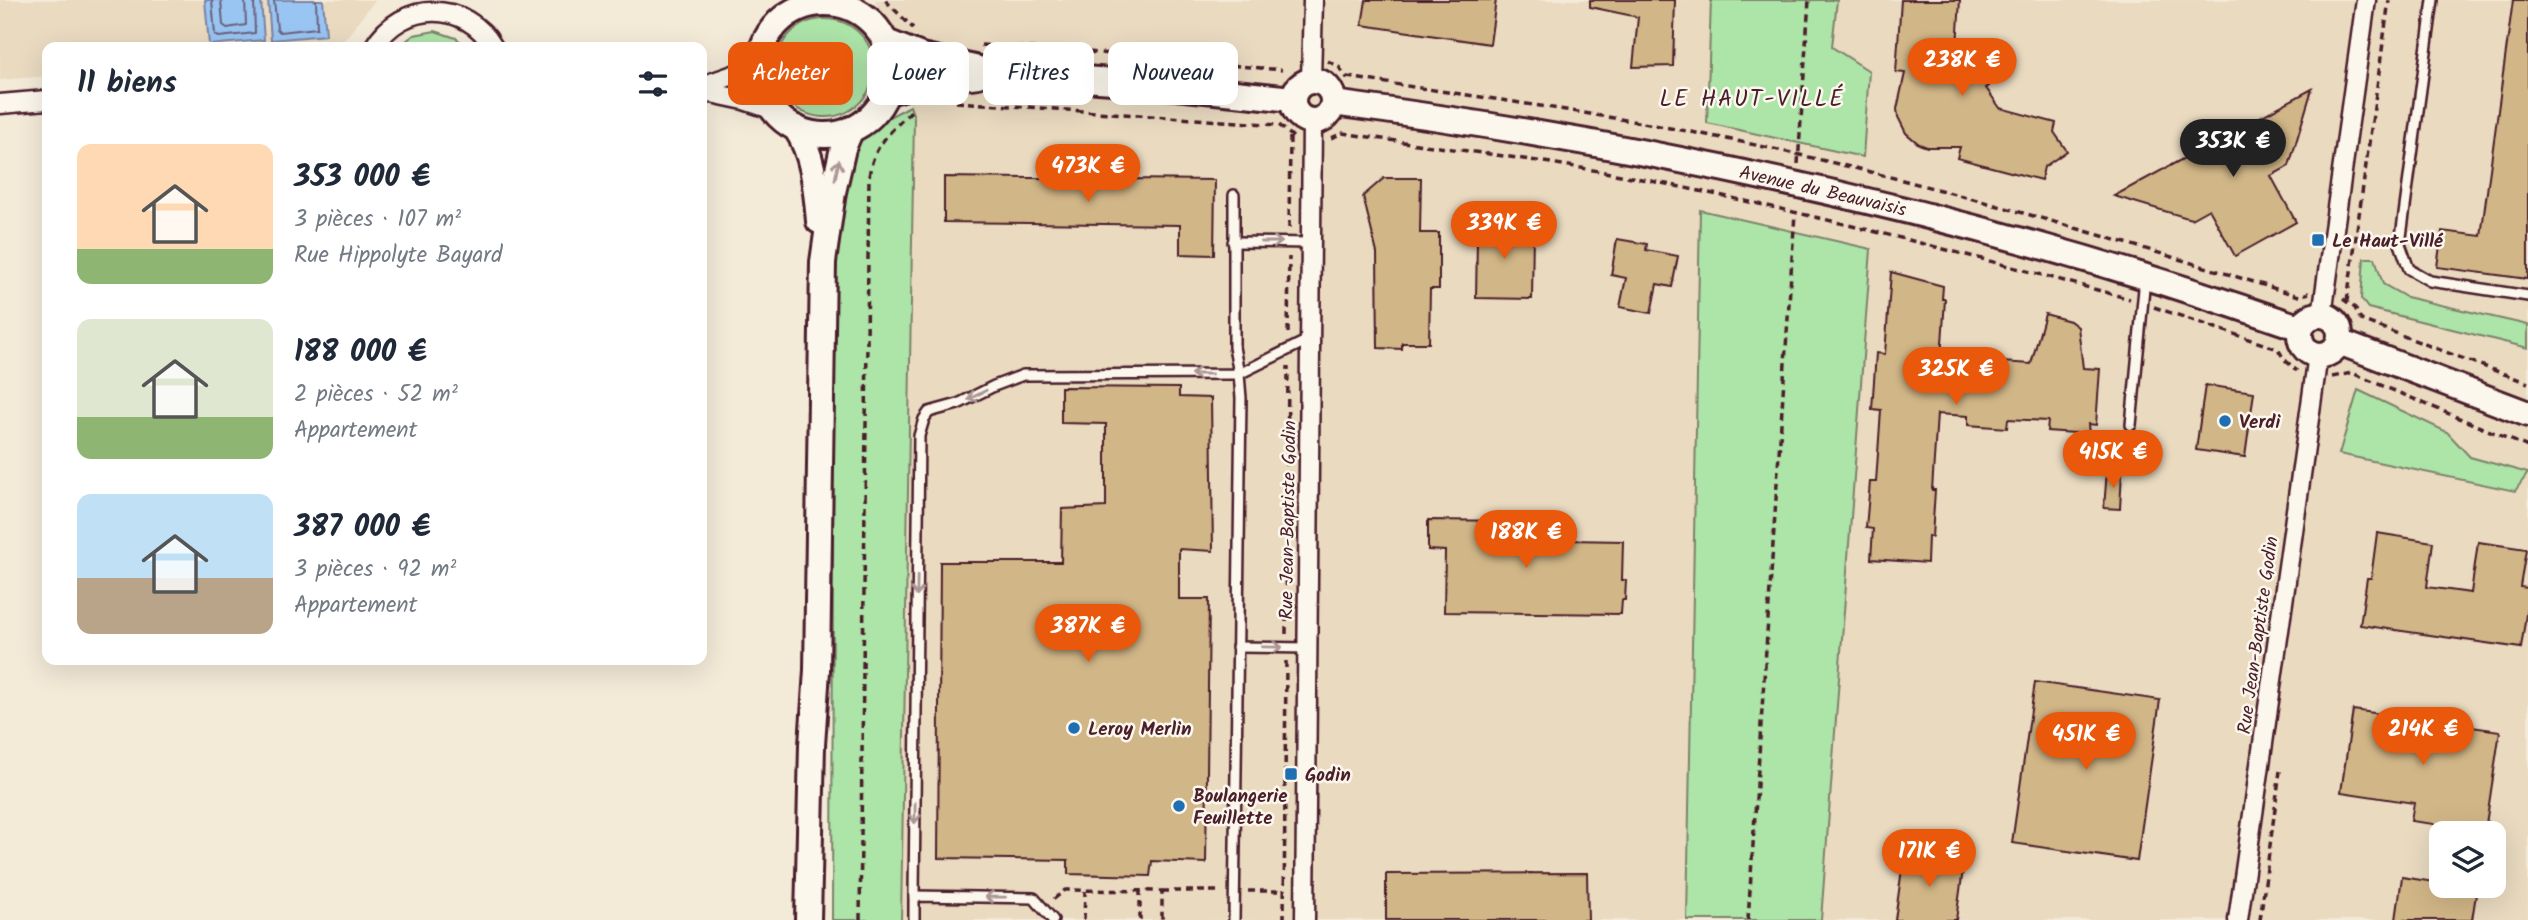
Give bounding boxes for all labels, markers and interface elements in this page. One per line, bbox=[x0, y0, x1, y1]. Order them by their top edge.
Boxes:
pin: 238K € bbox=[1905, 38, 2019, 98]
chip: Acheter bbox=[728, 42, 853, 105]
chip: Louer bbox=[867, 42, 969, 105]
chip: Filtres bbox=[983, 42, 1094, 105]
chip: Nouveau bbox=[1108, 42, 1238, 105]
text: 238K € bbox=[1924, 43, 2000, 79]
text: 11 biens bbox=[77, 60, 177, 108]
icon: filters bbox=[634, 65, 672, 103]
district label: LE HAUT-VILLÉ bbox=[1659, 82, 1845, 118]
pin: 353K € bbox=[2176, 120, 2290, 179]
text: 353K € bbox=[2196, 124, 2270, 160]
pin: 473K € bbox=[1031, 144, 1145, 204]
text: 473K € bbox=[1051, 149, 1125, 185]
text: 353 000 € bbox=[294, 154, 430, 202]
street label: Avenue du Beauvaisis bbox=[1736, 158, 1909, 226]
one-way arrow bbox=[832, 160, 845, 182]
icon: home bbox=[133, 172, 217, 256]
text: 3 pièces · 107 m² bbox=[294, 202, 461, 238]
pin: 339K € bbox=[1447, 202, 1561, 261]
text: 339K € bbox=[1467, 206, 1541, 242]
place label: Le Haut-Villé bbox=[2332, 227, 2444, 257]
marker: Le Haut-Villé bbox=[2310, 232, 2326, 248]
one-way arrow bbox=[1260, 235, 1283, 249]
text: Rue Hippolyte Bayard bbox=[294, 238, 502, 274]
text: 188 000 € bbox=[294, 329, 427, 377]
icon: home bbox=[133, 347, 217, 431]
pin: 325K € bbox=[1899, 348, 2013, 407]
text: 325K € bbox=[1919, 352, 1993, 388]
one-way arrow bbox=[1189, 367, 1212, 381]
text: 2 pièces · 52 m² bbox=[294, 377, 458, 413]
one-way arrow bbox=[967, 388, 988, 402]
place label: Verdi bbox=[2239, 408, 2281, 438]
text: Appartement bbox=[294, 413, 417, 449]
marker: Verdi bbox=[2217, 413, 2233, 429]
street label: Rue Jean-Baptiste Godin bbox=[1272, 420, 1306, 620]
pin: 415K € bbox=[2056, 430, 2170, 490]
text: 415K € bbox=[2079, 435, 2147, 471]
text: 387 000 € bbox=[294, 504, 431, 552]
pin: 188K € bbox=[1469, 510, 1583, 570]
text: 188K € bbox=[1490, 515, 1562, 551]
icon: home bbox=[133, 522, 217, 606]
street label: Rue Jean-Baptiste Godin bbox=[2230, 534, 2288, 736]
text: 3 pièces · 92 m² bbox=[294, 552, 456, 588]
one-way arrow bbox=[911, 574, 924, 597]
text: Appartement bbox=[294, 588, 417, 624]
pin: 387K € bbox=[1031, 604, 1145, 664]
text: 387K € bbox=[1051, 609, 1125, 645]
one-way arrow bbox=[1260, 640, 1283, 654]
pin: 214K € bbox=[2366, 708, 2480, 767]
pin: 451K € bbox=[2029, 712, 2143, 772]
text: 214K € bbox=[2388, 712, 2458, 748]
place label: Leroy Merlin bbox=[1088, 715, 1191, 745]
text: 451K € bbox=[2052, 717, 2120, 753]
marker: Leroy Merlin bbox=[1066, 720, 1082, 736]
place label: Godin bbox=[1305, 761, 1351, 791]
marker: Godin bbox=[1283, 766, 1299, 782]
place label: Boulangerie Feuillette bbox=[1193, 782, 1288, 834]
marker: Boulangerie Feuillette bbox=[1171, 798, 1187, 814]
one-way arrow bbox=[908, 801, 922, 824]
map controls bbox=[2429, 821, 2506, 898]
button: layers bbox=[2429, 821, 2506, 898]
pin: 171K € bbox=[1872, 830, 1986, 889]
text: 171K € bbox=[1898, 834, 1960, 870]
one-way arrow bbox=[984, 890, 1007, 904]

